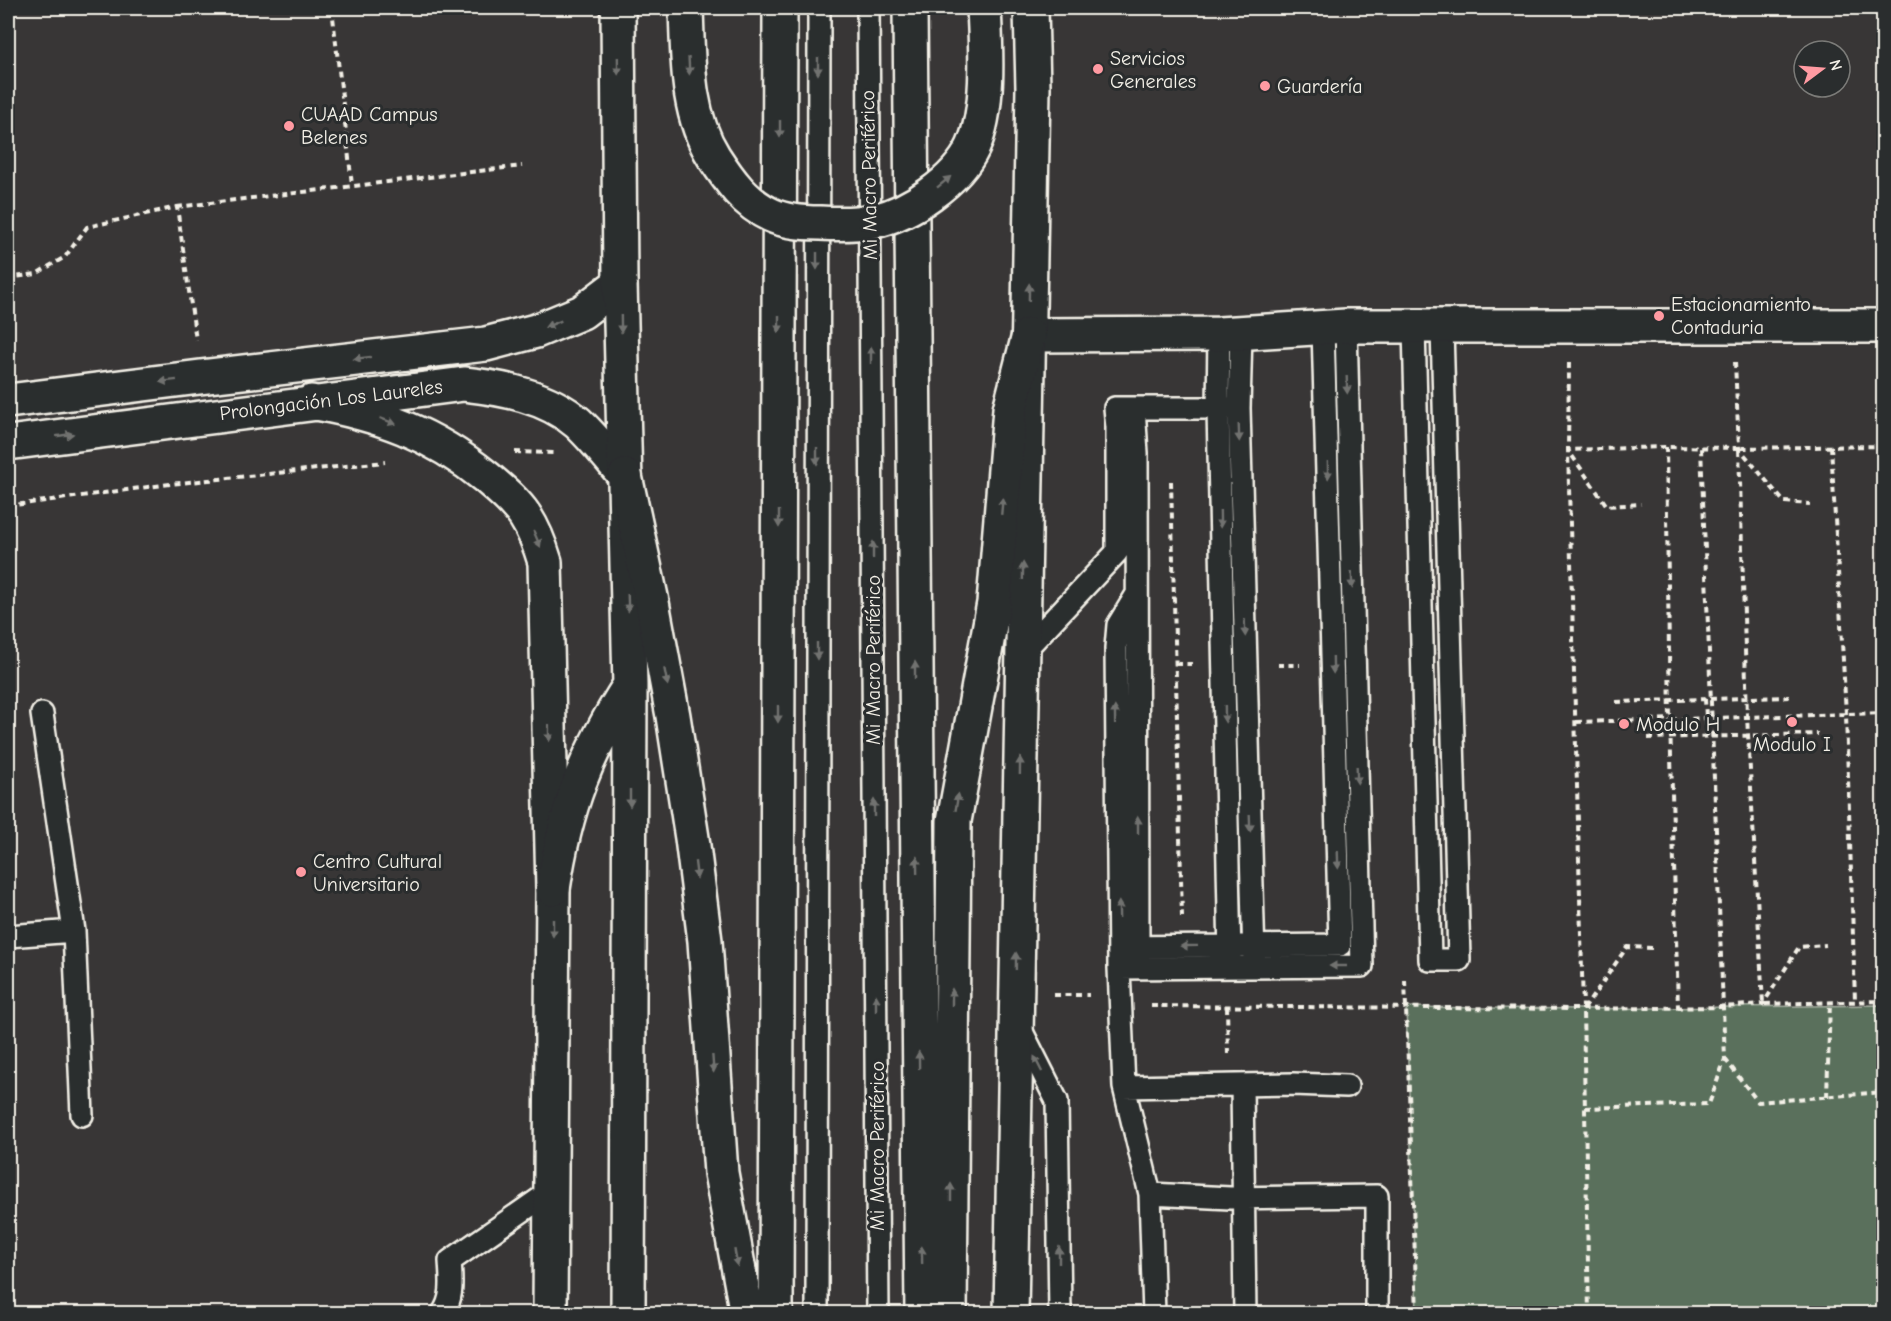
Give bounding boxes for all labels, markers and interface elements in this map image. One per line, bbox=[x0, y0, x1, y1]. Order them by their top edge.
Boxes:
north arrow bbox=[1792, 39, 1852, 99]
place label: Servicios Generales bbox=[1110, 47, 1196, 93]
one-way arrow bbox=[614, 56, 623, 75]
one-way arrow bbox=[684, 56, 693, 75]
one-way arrow bbox=[813, 56, 823, 75]
text: N bbox=[1825, 58, 1846, 73]
marker: Servicios Generales bbox=[1091, 62, 1105, 76]
place label: Guardería bbox=[1277, 75, 1363, 98]
marker: Guardería bbox=[1258, 79, 1272, 93]
street label: Mi Macro Periférico bbox=[856, 90, 882, 260]
place label: CUAAD Campus Belenes bbox=[301, 103, 438, 149]
marker: CUAAD Campus Belenes bbox=[282, 119, 296, 133]
one-way arrow bbox=[775, 119, 784, 138]
one-way arrow bbox=[936, 176, 952, 189]
one-way arrow bbox=[812, 251, 822, 270]
one-way arrow bbox=[1024, 282, 1034, 301]
place label: Estacionamiento Contaduria bbox=[1671, 293, 1811, 339]
marker: Estacionamiento Contaduria bbox=[1652, 309, 1666, 323]
one-way arrow bbox=[617, 314, 626, 333]
one-way arrow bbox=[774, 314, 784, 333]
one-way arrow bbox=[544, 320, 562, 329]
one-way arrow bbox=[866, 346, 876, 365]
one-way arrow bbox=[353, 353, 372, 363]
street label: Prolongación Los Laureles bbox=[218, 375, 444, 425]
one-way arrow bbox=[1342, 375, 1351, 394]
one-way arrow bbox=[159, 376, 178, 385]
one-way arrow bbox=[379, 416, 397, 426]
one-way arrow bbox=[1235, 424, 1244, 443]
one-way arrow bbox=[56, 430, 75, 440]
one-way arrow bbox=[812, 446, 822, 465]
one-way arrow bbox=[1323, 460, 1333, 479]
one-way arrow bbox=[997, 497, 1007, 516]
one-way arrow bbox=[774, 509, 783, 528]
one-way arrow bbox=[1216, 509, 1225, 528]
one-way arrow bbox=[532, 531, 542, 549]
one-way arrow bbox=[868, 541, 877, 560]
one-way arrow bbox=[1019, 561, 1028, 580]
one-way arrow bbox=[1347, 570, 1357, 589]
street label: Mi Macro Periférico bbox=[862, 575, 885, 745]
one-way arrow bbox=[623, 593, 633, 612]
one-way arrow bbox=[1240, 619, 1250, 638]
one-way arrow bbox=[812, 641, 822, 660]
one-way arrow bbox=[1328, 655, 1337, 674]
one-way arrow bbox=[910, 661, 920, 680]
one-way arrow bbox=[662, 668, 671, 687]
one-way arrow bbox=[773, 704, 783, 723]
one-way arrow bbox=[1220, 704, 1230, 723]
one-way arrow bbox=[1111, 705, 1120, 724]
place label: Modulo H bbox=[1636, 713, 1720, 736]
marker: Modulo I bbox=[1785, 715, 1799, 729]
marker: Modulo H bbox=[1617, 717, 1631, 731]
one-way arrow bbox=[545, 723, 554, 742]
place label: Modulo I bbox=[1753, 733, 1831, 756]
one-way arrow bbox=[1015, 756, 1025, 775]
one-way arrow bbox=[1353, 765, 1362, 784]
one-way arrow bbox=[625, 788, 635, 807]
one-way arrow bbox=[953, 793, 962, 812]
one-way arrow bbox=[870, 799, 879, 818]
one-way arrow bbox=[1246, 814, 1255, 833]
one-way arrow bbox=[1133, 816, 1143, 835]
place label: Centro Cultural Universitario bbox=[313, 850, 442, 896]
one-way arrow bbox=[1333, 850, 1342, 869]
one-way arrow bbox=[912, 856, 922, 875]
one-way arrow bbox=[691, 861, 701, 880]
marker: Centro Cultural Universitario bbox=[294, 865, 308, 879]
one-way arrow bbox=[1114, 900, 1124, 919]
one-way arrow bbox=[548, 918, 557, 937]
one-way arrow bbox=[1179, 941, 1198, 951]
one-way arrow bbox=[1012, 951, 1021, 970]
one-way arrow bbox=[1329, 961, 1348, 971]
one-way arrow bbox=[947, 988, 957, 1007]
one-way arrow bbox=[871, 994, 881, 1013]
one-way arrow bbox=[914, 1051, 924, 1070]
one-way arrow bbox=[709, 1055, 718, 1074]
one-way arrow bbox=[1034, 1056, 1043, 1073]
street label: Mi Macro Periférico bbox=[866, 1061, 889, 1231]
one-way arrow bbox=[946, 1183, 956, 1202]
one-way arrow bbox=[917, 1246, 926, 1265]
one-way arrow bbox=[1054, 1246, 1064, 1265]
one-way arrow bbox=[732, 1248, 741, 1267]

